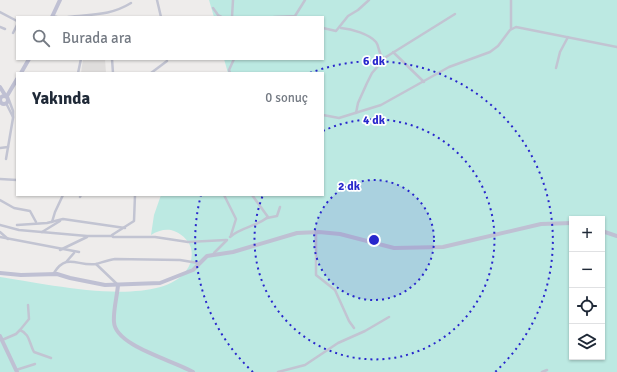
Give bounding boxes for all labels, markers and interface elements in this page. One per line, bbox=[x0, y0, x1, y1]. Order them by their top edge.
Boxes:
search box bbox=[16, 16, 324, 60]
icon: search bbox=[30, 27, 52, 49]
text: Burada ara bbox=[62, 29, 132, 47]
text: 6 dk bbox=[363, 54, 386, 69]
text: Yakında bbox=[32, 88, 90, 109]
text: 0 sonuç bbox=[265, 90, 308, 106]
text: 4 dk bbox=[363, 113, 386, 128]
text: 2 dk bbox=[338, 179, 361, 194]
map controls bbox=[569, 216, 605, 360]
button: + bbox=[569, 216, 605, 252]
centre of rings bbox=[367, 233, 381, 247]
button: − bbox=[569, 252, 605, 288]
button: locate bbox=[569, 288, 605, 324]
button: layers bbox=[569, 324, 605, 360]

